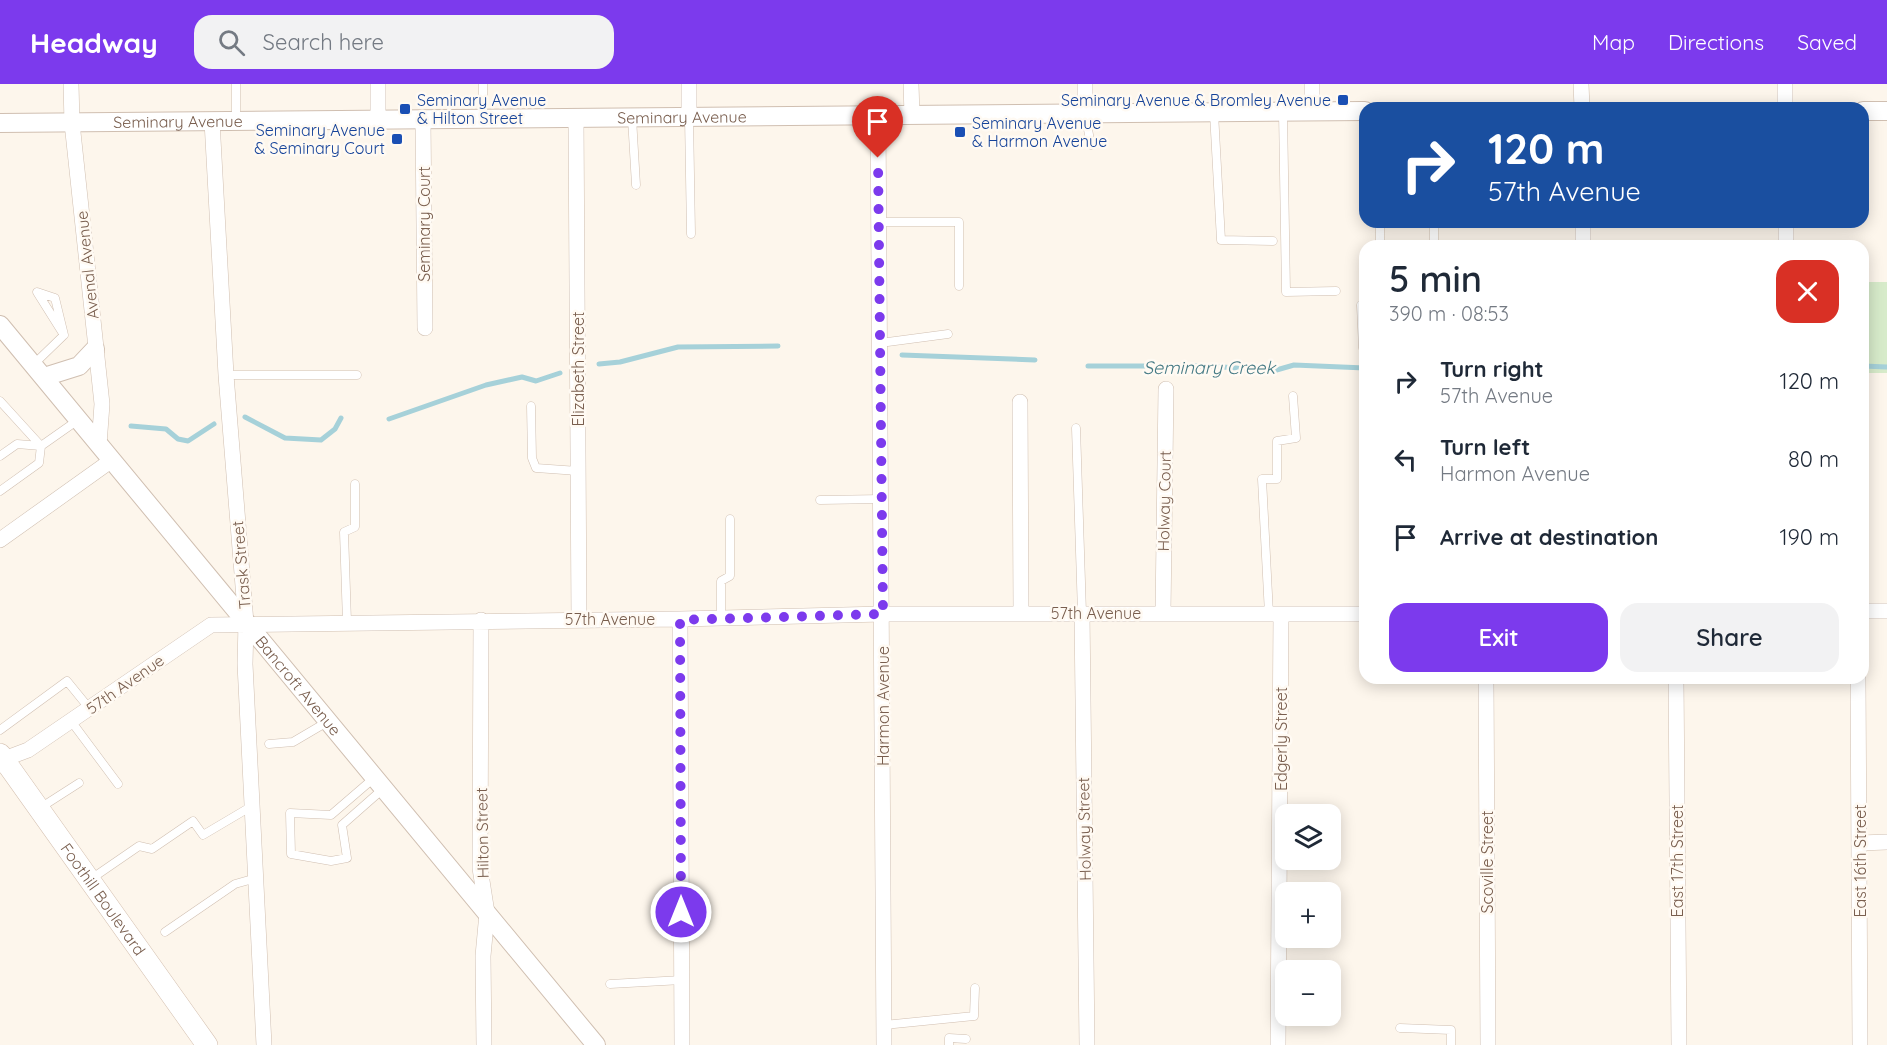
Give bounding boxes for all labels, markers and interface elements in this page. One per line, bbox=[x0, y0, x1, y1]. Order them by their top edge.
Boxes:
search box bbox=[194, 15, 614, 69]
text: Headway bbox=[30, 25, 158, 60]
icon: search bbox=[215, 26, 248, 59]
text: Search here bbox=[263, 28, 384, 56]
text: Map bbox=[1592, 29, 1635, 55]
text: Directions bbox=[1668, 29, 1764, 55]
text: Saved bbox=[1797, 29, 1857, 55]
place label: Seminary Avenue & Hilton Street bbox=[417, 90, 546, 128]
place label: Seminary Avenue & Bromley Avenue bbox=[1061, 90, 1331, 110]
marker: Seminary Avenue & Bromley Avenue bbox=[1336, 93, 1350, 107]
pin bbox=[852, 96, 903, 158]
marker: Seminary Avenue & Hilton Street bbox=[398, 102, 412, 116]
icon: arrive bbox=[861, 105, 894, 138]
street label: Seminary Avenue bbox=[617, 106, 747, 128]
street label: Seminary Avenue bbox=[113, 111, 243, 132]
place label: Seminary Avenue & Harmon Avenue bbox=[972, 113, 1107, 151]
place label: Seminary Avenue & Seminary Court bbox=[254, 120, 385, 158]
text: 120 m bbox=[1488, 122, 1605, 175]
marker: Seminary Avenue & Harmon Avenue bbox=[953, 125, 967, 139]
icon: right bbox=[1389, 126, 1467, 204]
marker: Seminary Avenue & Seminary Court bbox=[390, 132, 404, 146]
street label: Seminary Court bbox=[414, 166, 434, 282]
text: 57th Avenue bbox=[1488, 174, 1641, 208]
street label: Avenal Avenue bbox=[71, 210, 103, 320]
text: 5 min bbox=[1389, 256, 1482, 301]
button: close bbox=[1776, 260, 1839, 323]
text: 390 m · 08:53 bbox=[1389, 301, 1509, 326]
street label: Elizabeth Street bbox=[568, 312, 588, 426]
text: Turn right bbox=[1440, 355, 1544, 383]
water label: Seminary Creek bbox=[1143, 356, 1276, 379]
icon: right bbox=[1389, 365, 1422, 398]
text: 120 m bbox=[1780, 367, 1839, 395]
text: 57th Avenue bbox=[1440, 383, 1553, 408]
text: Turn left bbox=[1440, 433, 1530, 461]
icon: left bbox=[1389, 443, 1422, 476]
text: 80 m bbox=[1788, 445, 1839, 473]
street label: Holway Court bbox=[1153, 450, 1175, 552]
text: Harmon Avenue bbox=[1440, 461, 1590, 486]
street label: Trask Street bbox=[227, 520, 255, 610]
icon: arrive bbox=[1389, 521, 1422, 554]
text: Arrive at destination bbox=[1440, 523, 1658, 551]
text: 190 m bbox=[1779, 523, 1839, 551]
street label: 57th Avenue bbox=[1051, 603, 1141, 623]
button: Exit bbox=[1389, 603, 1608, 672]
button: Share bbox=[1620, 603, 1839, 672]
street label: 57th Avenue bbox=[565, 609, 655, 629]
street label: Bancroft Avenue bbox=[251, 632, 346, 739]
street label: Harmon Avenue bbox=[873, 646, 893, 766]
street label: 57th Avenue bbox=[82, 650, 168, 718]
street label: Edgerly Street bbox=[1271, 687, 1291, 791]
street label: Holway Street bbox=[1073, 777, 1095, 881]
street label: Hilton Street bbox=[471, 787, 493, 879]
map controls bbox=[1275, 804, 1341, 1026]
button: layers bbox=[1275, 804, 1341, 870]
street label: East 16th Street bbox=[1850, 804, 1870, 918]
street label: East 17th Street bbox=[1667, 805, 1687, 917]
street label: Scoville Street bbox=[1477, 810, 1497, 914]
street label: Foothill Boulevard bbox=[56, 839, 150, 959]
position arrow bbox=[649, 880, 713, 944]
button: + bbox=[1275, 882, 1341, 948]
button: − bbox=[1275, 960, 1341, 1026]

